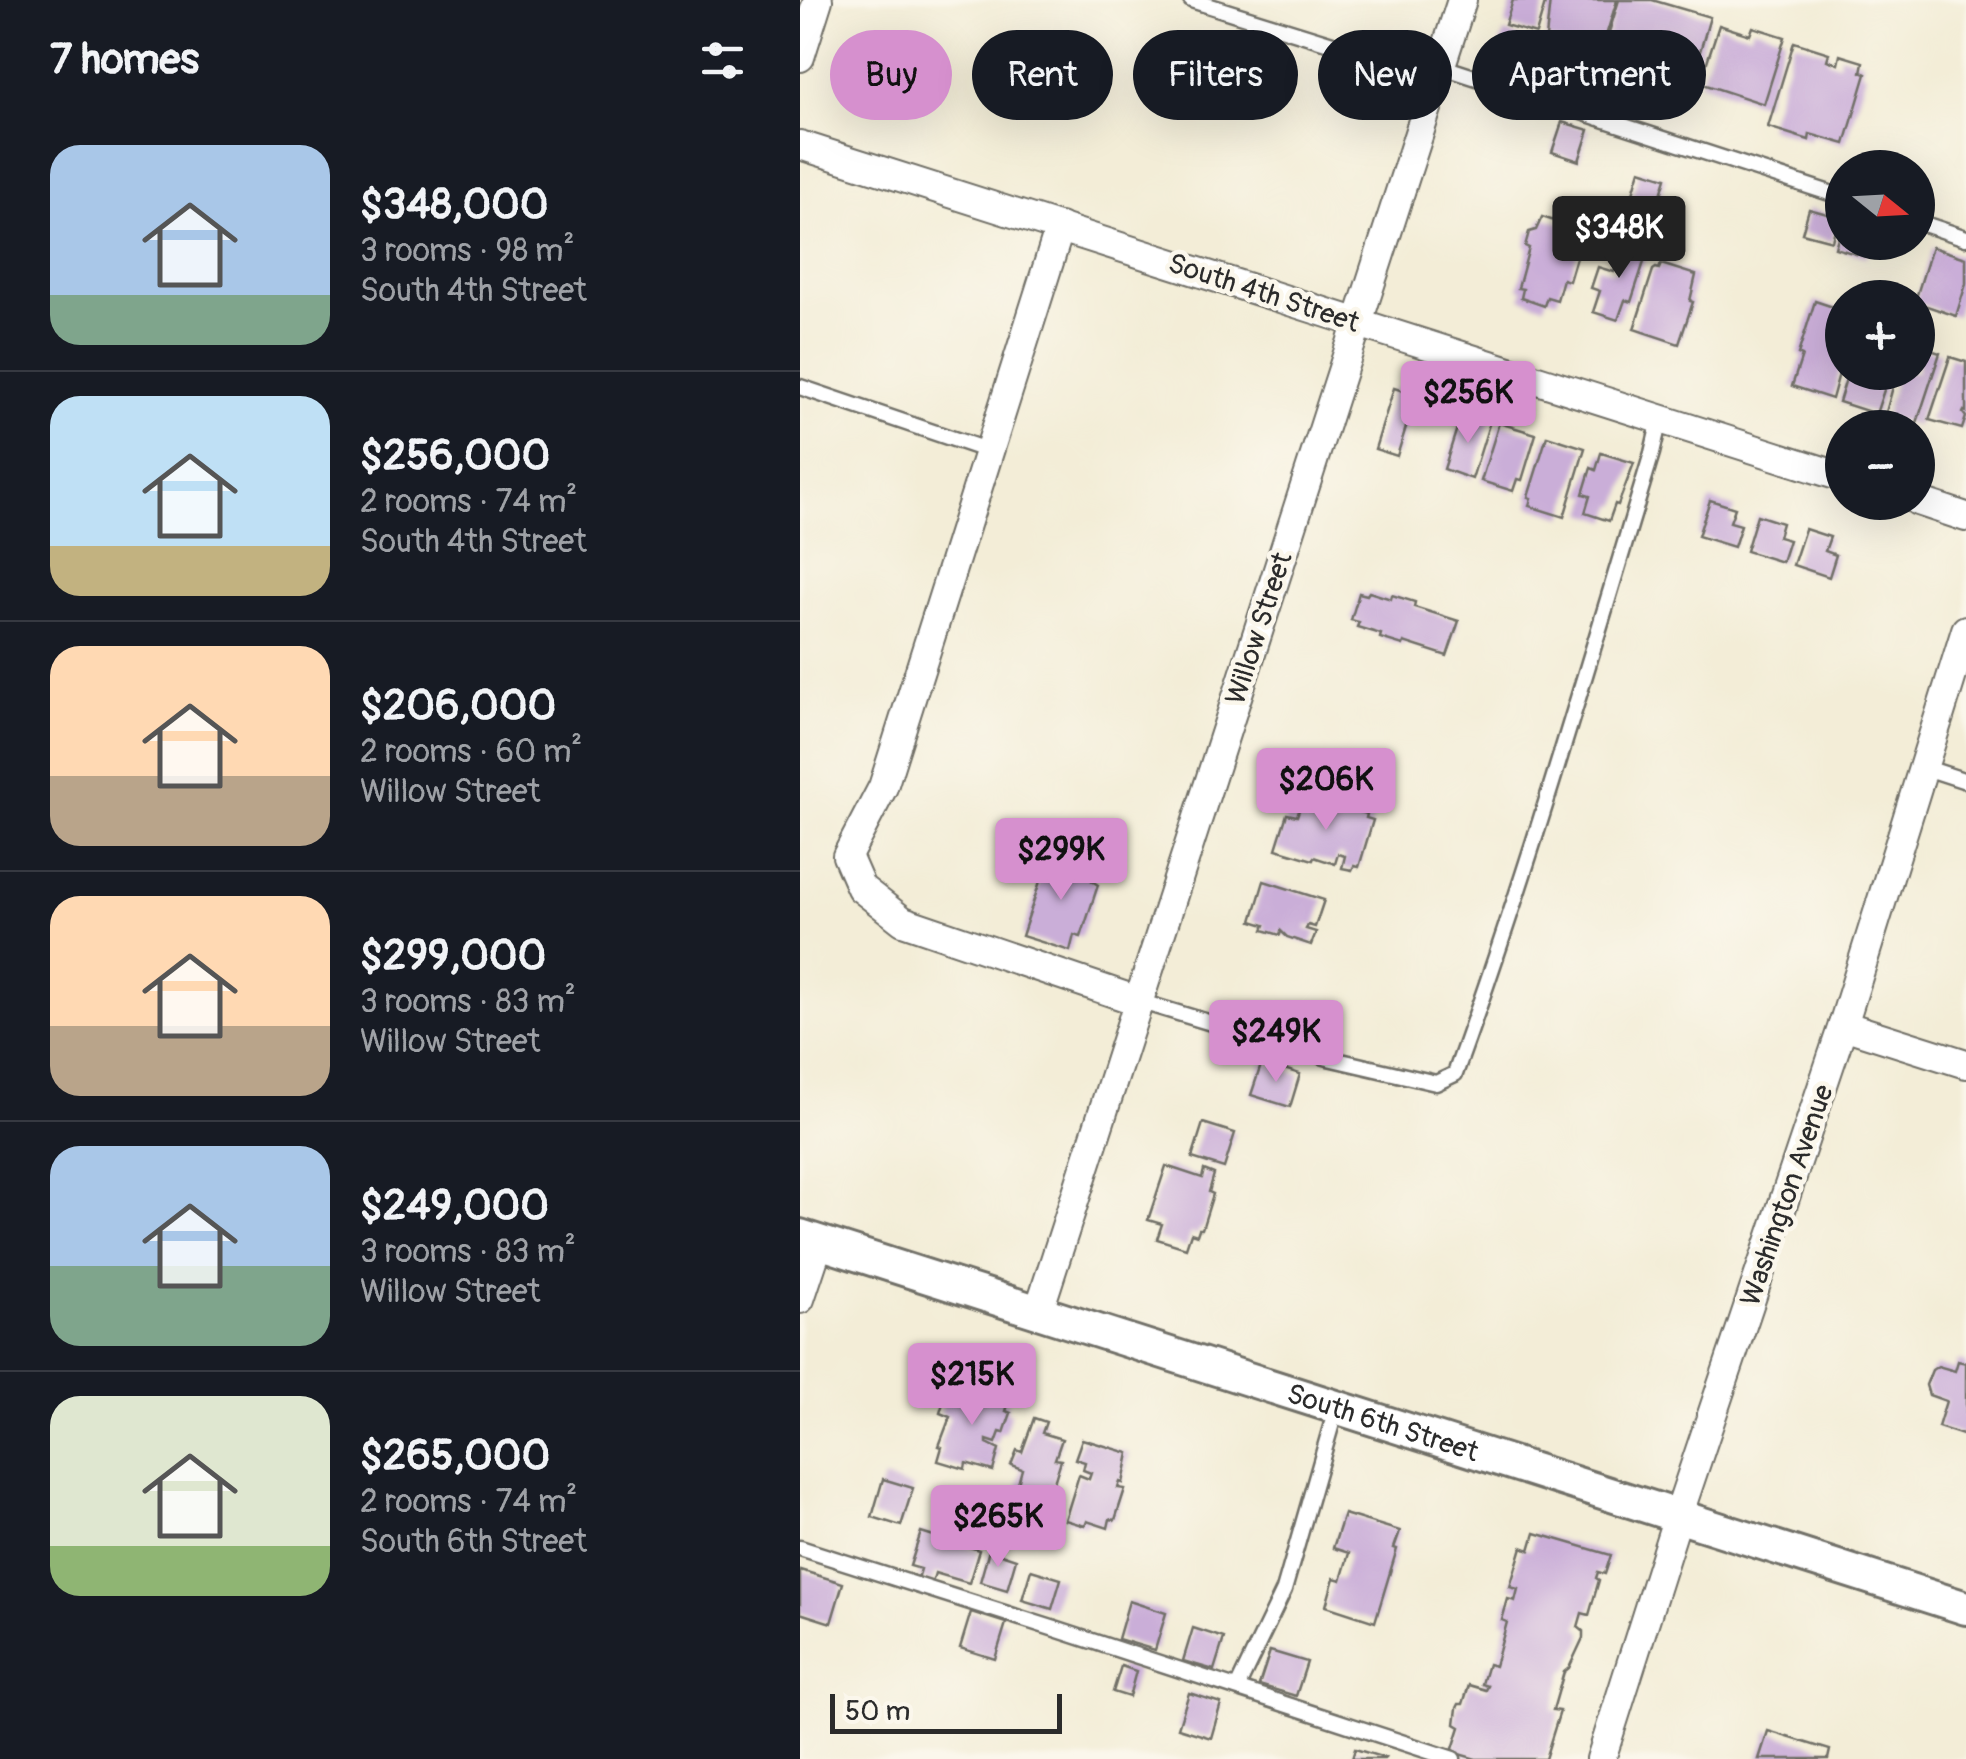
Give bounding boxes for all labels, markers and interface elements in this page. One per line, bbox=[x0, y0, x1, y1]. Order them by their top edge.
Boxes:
chip: Buy bbox=[830, 30, 952, 120]
chip: Rent bbox=[972, 30, 1113, 120]
chip: Filters bbox=[1133, 30, 1298, 120]
chip: New bbox=[1318, 30, 1452, 120]
chip: Apartment bbox=[1472, 30, 1706, 120]
icon: filters bbox=[695, 33, 750, 88]
text: 7 homes bbox=[50, 34, 199, 86]
north arrow bbox=[1825, 150, 1935, 260]
map controls bbox=[1825, 150, 1935, 520]
text: $348,000 bbox=[360, 179, 548, 231]
icon: home bbox=[130, 185, 250, 305]
pin: $348K bbox=[1549, 196, 1689, 281]
text: $348K bbox=[1574, 208, 1664, 248]
text: 3 rooms · 98 m² bbox=[360, 231, 574, 271]
street label: South 4th Street bbox=[1164, 246, 1364, 341]
text: South 4th Street bbox=[360, 271, 587, 311]
button: + bbox=[1825, 280, 1935, 390]
pin: $256K bbox=[1398, 361, 1538, 446]
text: $256K bbox=[1423, 373, 1513, 413]
button: − bbox=[1825, 410, 1935, 520]
text: $256,000 bbox=[360, 430, 550, 482]
icon: home bbox=[130, 436, 250, 556]
text: 2 rooms · 74 m² bbox=[360, 482, 577, 522]
text: South 4th Street bbox=[360, 522, 587, 562]
street label: Willow Street bbox=[1218, 547, 1301, 709]
text: $206,000 bbox=[360, 680, 556, 732]
icon: home bbox=[130, 686, 250, 806]
text: 2 rooms · 60 m² bbox=[360, 732, 582, 772]
pin: $206K bbox=[1256, 748, 1396, 833]
text: $206K bbox=[1278, 760, 1374, 800]
text: Willow Street bbox=[360, 772, 540, 812]
pin: $299K bbox=[991, 818, 1131, 903]
text: $299K bbox=[1017, 830, 1105, 870]
text: $299,000 bbox=[360, 930, 546, 982]
icon: home bbox=[130, 936, 250, 1056]
text: 3 rooms · 83 m² bbox=[360, 982, 576, 1022]
pin: $249K bbox=[1206, 1000, 1346, 1085]
text: $249K bbox=[1231, 1012, 1321, 1052]
text: Willow Street bbox=[360, 1022, 540, 1062]
street label: Washington Avenue bbox=[1733, 1080, 1842, 1311]
text: $249,000 bbox=[360, 1180, 549, 1232]
icon: home bbox=[130, 1186, 250, 1306]
text: 3 rooms · 83 m² bbox=[360, 1232, 576, 1272]
text: Willow Street bbox=[360, 1272, 540, 1312]
pin: $215K bbox=[902, 1343, 1042, 1428]
text: $215K bbox=[930, 1355, 1014, 1395]
street label: South 6th Street bbox=[1283, 1377, 1483, 1471]
text: $265,000 bbox=[360, 1430, 550, 1482]
icon: home bbox=[130, 1436, 250, 1556]
text: 2 rooms · 74 m² bbox=[360, 1482, 577, 1522]
pin: $265K bbox=[928, 1485, 1068, 1570]
text: $265K bbox=[953, 1497, 1043, 1537]
text: South 6th Street bbox=[360, 1522, 587, 1562]
scale bar bbox=[830, 1689, 1062, 1734]
text: 50 m bbox=[845, 1694, 910, 1729]

